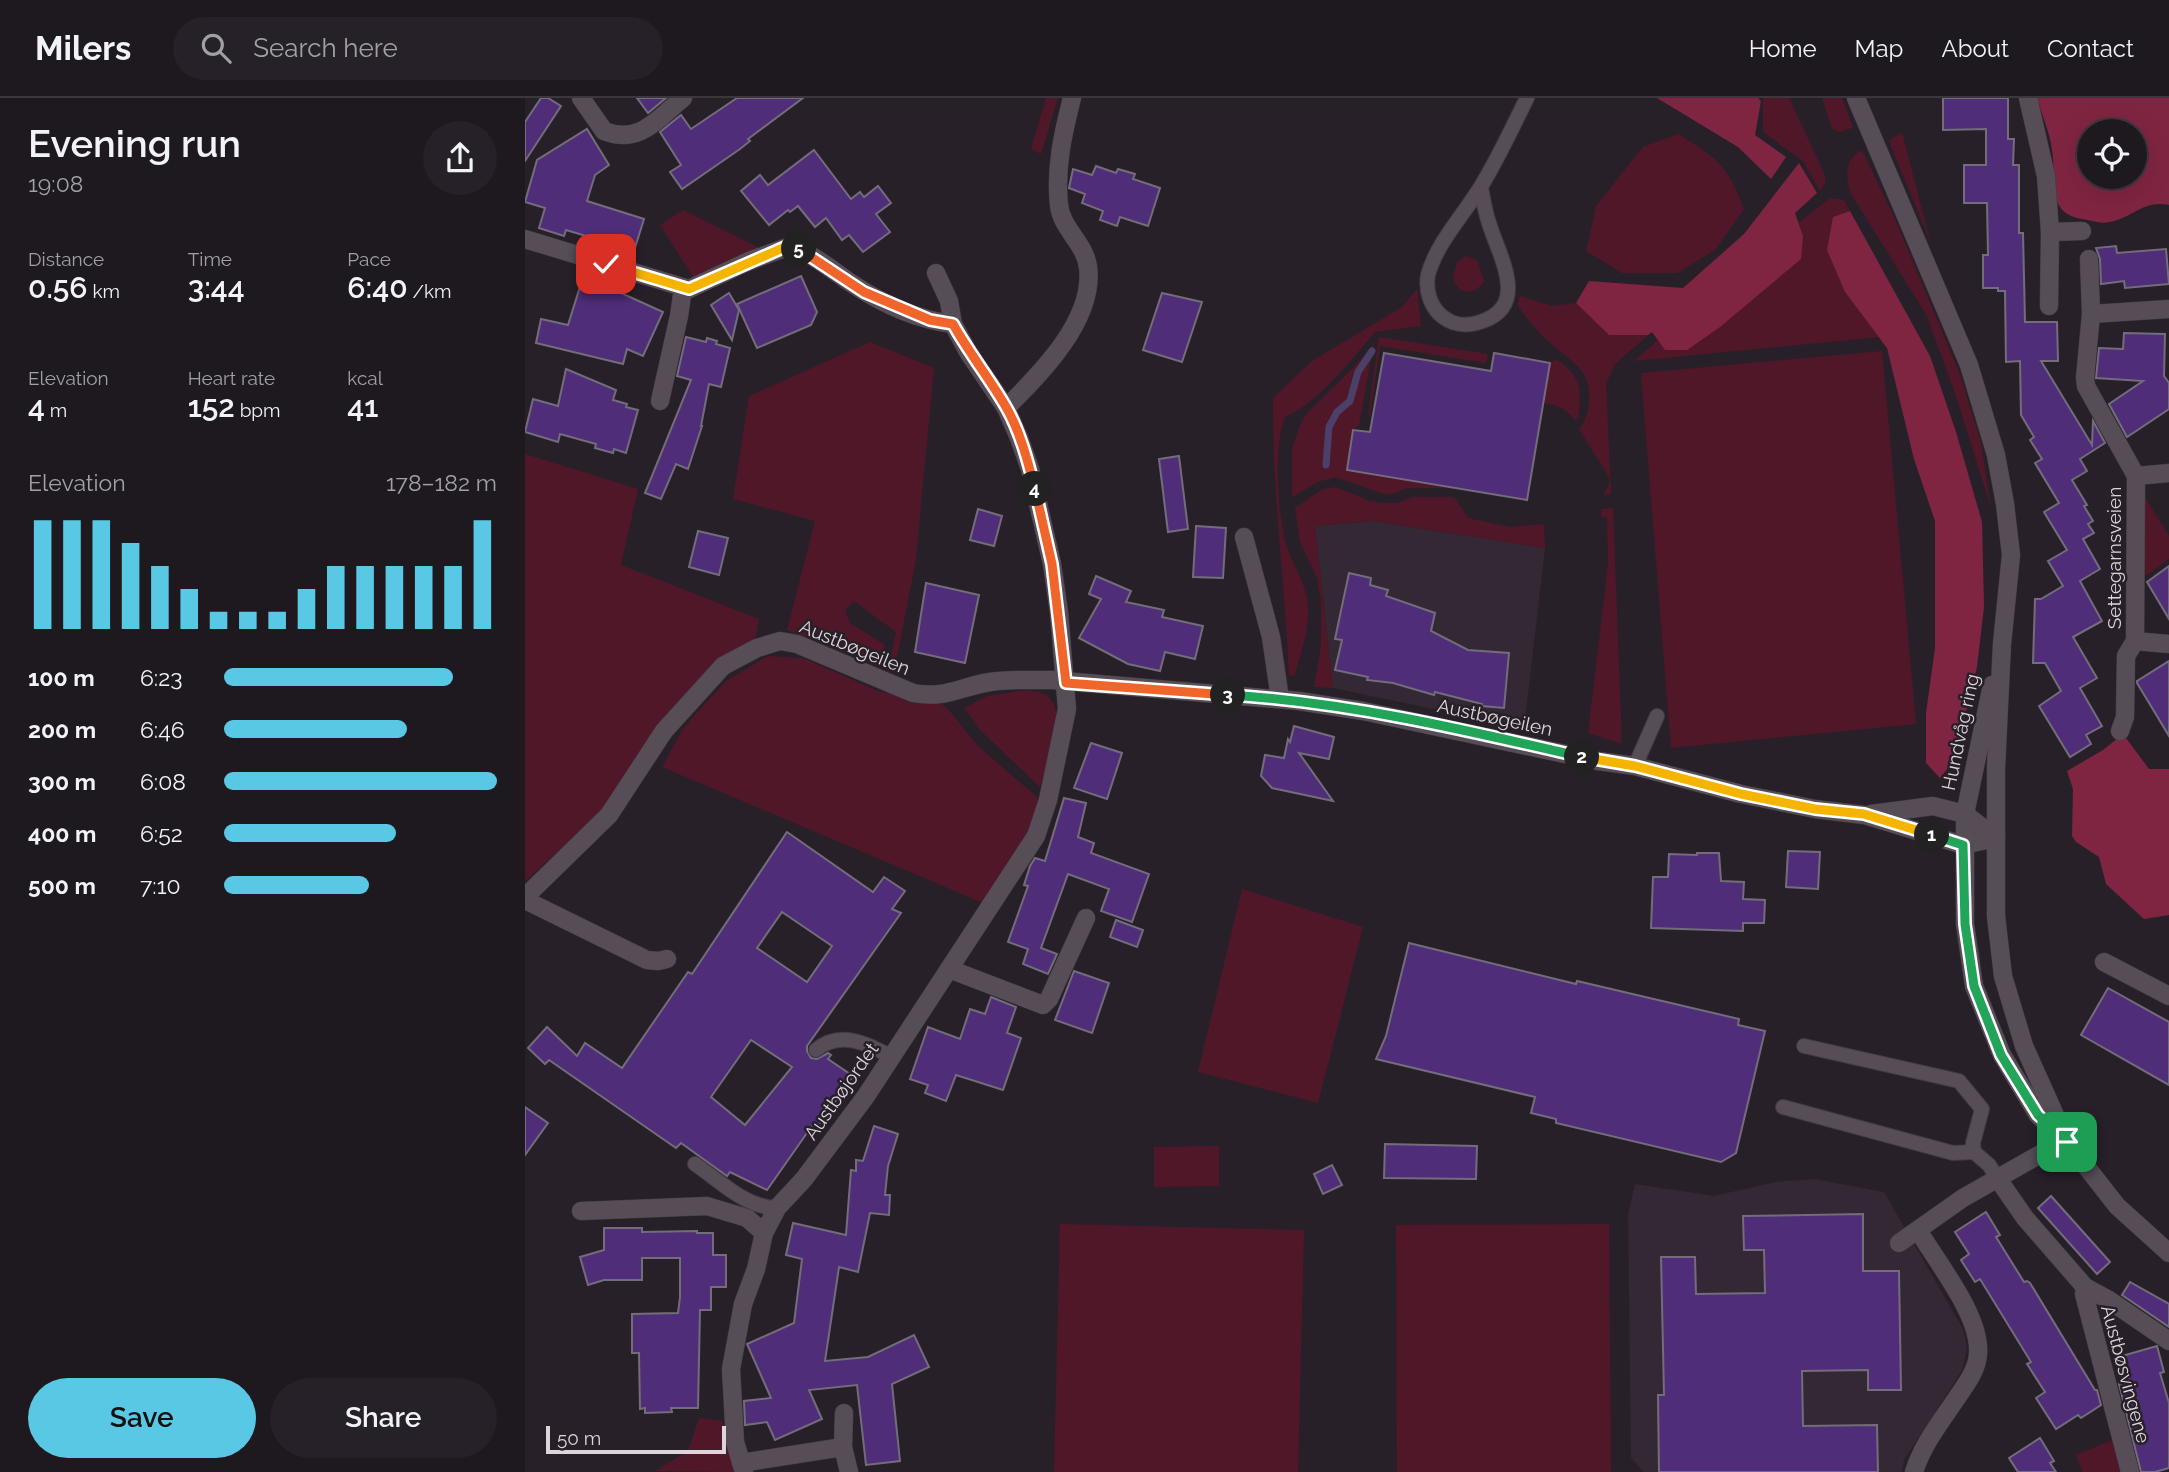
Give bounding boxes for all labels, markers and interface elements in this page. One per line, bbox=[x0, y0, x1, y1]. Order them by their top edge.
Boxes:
search box bbox=[173, 17, 663, 80]
text: Milers bbox=[35, 29, 131, 68]
icon: search bbox=[197, 29, 235, 67]
text: Search here bbox=[253, 33, 398, 63]
text: Home bbox=[1749, 34, 1817, 63]
text: Map bbox=[1855, 34, 1903, 63]
text: About bbox=[1941, 34, 2009, 63]
text: Contact bbox=[2047, 34, 2134, 63]
map controls bbox=[2077, 119, 2147, 189]
button: locate bbox=[2077, 119, 2147, 189]
text: Evening run bbox=[28, 121, 241, 166]
button: share bbox=[423, 121, 497, 195]
text: 19:08 bbox=[28, 170, 83, 197]
pin: 5 bbox=[781, 232, 817, 266]
pin bbox=[576, 234, 636, 294]
text: 5 bbox=[793, 237, 804, 259]
icon: check bbox=[587, 245, 625, 283]
text: Distance bbox=[28, 248, 104, 270]
text: Time bbox=[188, 248, 232, 270]
text: Pace bbox=[347, 248, 391, 270]
text: 0.56 bbox=[28, 270, 88, 305]
text: 3:44 bbox=[188, 270, 245, 305]
text: 6:40 bbox=[347, 270, 408, 305]
text: km bbox=[88, 280, 120, 302]
text: /km bbox=[408, 280, 451, 302]
text: Elevation bbox=[28, 367, 109, 389]
text: Heart rate bbox=[188, 367, 275, 389]
text: kcal bbox=[347, 367, 383, 389]
text: 4 bbox=[28, 389, 45, 424]
text: 152 bbox=[188, 389, 235, 424]
text: 41 bbox=[347, 389, 378, 424]
text: m bbox=[45, 399, 67, 421]
text: bpm bbox=[235, 399, 281, 421]
text: Elevation bbox=[28, 469, 126, 496]
text: 178–182 m bbox=[386, 469, 497, 496]
pin: 4 bbox=[1017, 472, 1053, 506]
text: 4 bbox=[1029, 477, 1040, 499]
street label: Settegarnsveien bbox=[2103, 487, 2125, 629]
street label: Austbøgeilen bbox=[797, 615, 913, 679]
text: 100 m bbox=[28, 664, 95, 691]
text: 6:23 bbox=[140, 664, 182, 691]
street label: Hundvåg ring bbox=[1937, 672, 1983, 792]
pin: 3 bbox=[1211, 678, 1245, 712]
text: 3 bbox=[1222, 683, 1233, 705]
street label: Austbøgeilen bbox=[1436, 694, 1554, 740]
text: 200 m bbox=[28, 716, 96, 743]
text: 6:46 bbox=[140, 716, 185, 743]
pin: 2 bbox=[1565, 740, 1599, 774]
text: 2 bbox=[1576, 745, 1587, 767]
text: 300 m bbox=[28, 768, 96, 795]
text: 6:08 bbox=[140, 768, 186, 795]
pin: 1 bbox=[1915, 818, 1949, 852]
text: 400 m bbox=[28, 820, 96, 847]
text: 6:52 bbox=[140, 820, 183, 847]
text: 1 bbox=[1927, 823, 1936, 845]
text: 500 m bbox=[28, 872, 96, 899]
text: 7:10 bbox=[140, 872, 181, 899]
street label: Austbøjordet bbox=[799, 1038, 883, 1144]
pin bbox=[2037, 1112, 2097, 1172]
icon: arrive bbox=[2048, 1123, 2086, 1161]
street label: Austbøsvingene bbox=[2097, 1303, 2155, 1445]
button: Save bbox=[28, 1378, 256, 1458]
button: Share bbox=[270, 1378, 497, 1458]
scale bar bbox=[546, 1423, 726, 1455]
text: 50 m bbox=[557, 1427, 601, 1449]

